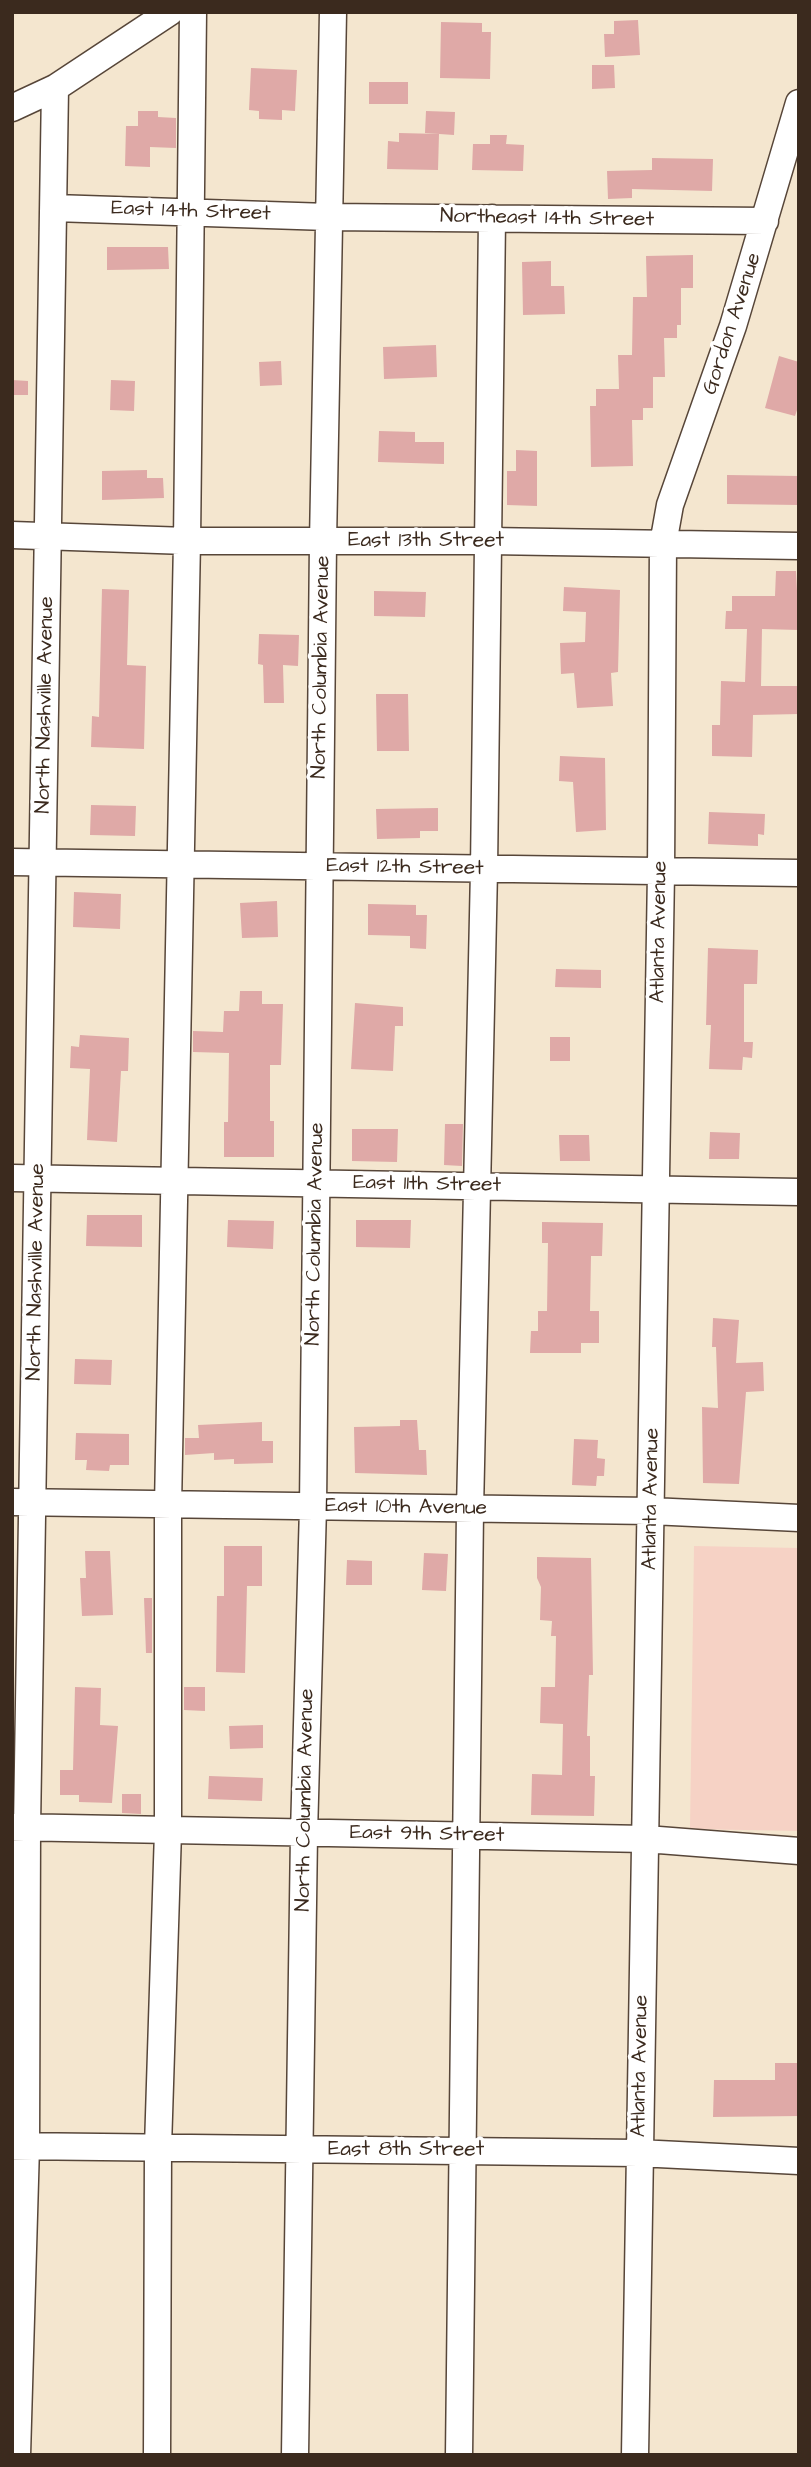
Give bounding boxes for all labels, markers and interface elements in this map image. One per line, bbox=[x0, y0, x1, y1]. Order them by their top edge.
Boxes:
street label: East 14th Street bbox=[111, 197, 271, 227]
street label: Northeast 14th Street bbox=[440, 205, 654, 233]
street label: Gordon Avenue bbox=[698, 250, 768, 398]
street label: East 13th Street bbox=[348, 529, 504, 555]
street label: North Columbia Avenue bbox=[307, 555, 337, 779]
street label: North Nashville Avenue bbox=[32, 596, 60, 814]
street label: East 12th Street bbox=[326, 854, 484, 882]
street label: Atlanta Avenue bbox=[646, 861, 674, 1003]
street label: North Columbia Avenue bbox=[301, 1122, 331, 1346]
street label: North Nashville Avenue bbox=[23, 1163, 51, 1381]
street label: East 11th Street bbox=[353, 1171, 501, 1199]
street label: Atlanta Avenue bbox=[638, 1428, 666, 1570]
street label: East 10th Avenue bbox=[325, 1494, 487, 1522]
street label: North Columbia Avenue bbox=[291, 1688, 321, 1912]
street label: East 9th Street bbox=[349, 1821, 505, 1849]
street label: Atlanta Avenue bbox=[627, 1995, 655, 2137]
street label: East 8th Street bbox=[328, 2138, 484, 2164]

